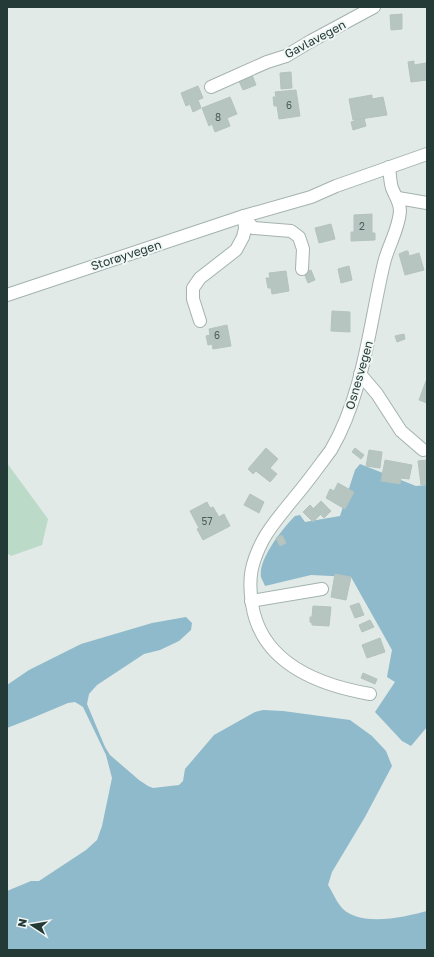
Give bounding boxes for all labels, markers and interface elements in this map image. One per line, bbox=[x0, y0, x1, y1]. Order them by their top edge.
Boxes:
street label: Gavlavegen bbox=[282, 17, 348, 61]
house number: 6 bbox=[286, 99, 292, 111]
house number: 8 bbox=[215, 111, 221, 123]
house number: 2 bbox=[359, 220, 365, 232]
street label: Storøyvegen bbox=[89, 237, 163, 273]
house number: 6 bbox=[214, 329, 220, 341]
street label: Osnesvegen bbox=[342, 339, 376, 411]
house number: 57 bbox=[201, 515, 213, 527]
north arrow bbox=[12, 905, 52, 945]
text: N bbox=[15, 917, 29, 928]

